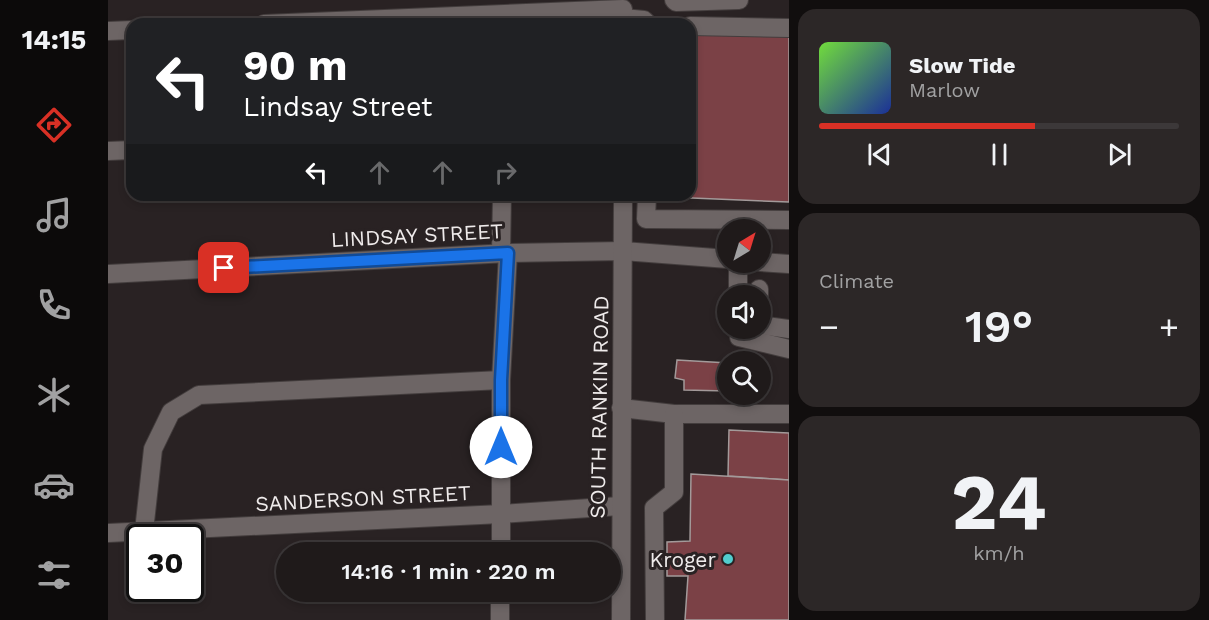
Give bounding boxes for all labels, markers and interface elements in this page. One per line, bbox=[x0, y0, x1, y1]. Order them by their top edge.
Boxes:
text: 14:15 bbox=[22, 24, 86, 56]
text: 90 m bbox=[243, 41, 347, 90]
icon: left bbox=[144, 42, 222, 120]
text: Slow Tide bbox=[909, 53, 1016, 78]
text: Marlow bbox=[909, 78, 980, 102]
text: Lindsay Street bbox=[243, 91, 432, 123]
icon: directions bbox=[33, 104, 75, 146]
icon: previous bbox=[863, 138, 896, 171]
icon: pause bbox=[983, 138, 1016, 171]
icon: next bbox=[1103, 138, 1136, 171]
icon: left bbox=[300, 156, 333, 189]
icon: ahead bbox=[363, 156, 396, 189]
icon: ahead bbox=[426, 156, 459, 189]
icon: right bbox=[489, 156, 522, 189]
icon: music bbox=[33, 194, 75, 236]
street label: LINDSAY STREET bbox=[330, 218, 504, 252]
north arrow bbox=[717, 219, 771, 273]
map controls bbox=[717, 219, 771, 405]
pin bbox=[198, 242, 249, 293]
icon: arrive bbox=[207, 251, 240, 284]
text: Climate bbox=[819, 269, 894, 293]
icon: phone bbox=[33, 284, 75, 326]
button: sound bbox=[717, 285, 771, 339]
street label: SOUTH RANKIN ROAD bbox=[585, 295, 613, 519]
text: 19° bbox=[965, 300, 1033, 353]
text: − bbox=[819, 307, 839, 346]
text: + bbox=[1159, 307, 1179, 346]
button: search bbox=[717, 351, 771, 405]
icon: climate bbox=[33, 374, 75, 416]
position arrow bbox=[469, 415, 533, 479]
text: 24 bbox=[951, 456, 1047, 548]
icon: car bbox=[33, 464, 75, 506]
street label: SANDERSON STREET bbox=[255, 480, 472, 516]
speed limit sign: 30 bbox=[126, 524, 204, 602]
text: km/h bbox=[973, 541, 1025, 565]
place label: Kroger bbox=[650, 547, 716, 572]
marker: Kroger bbox=[721, 552, 735, 566]
icon: filters bbox=[33, 554, 75, 596]
text: 14:16 · 1 min · 220 m bbox=[341, 559, 556, 584]

